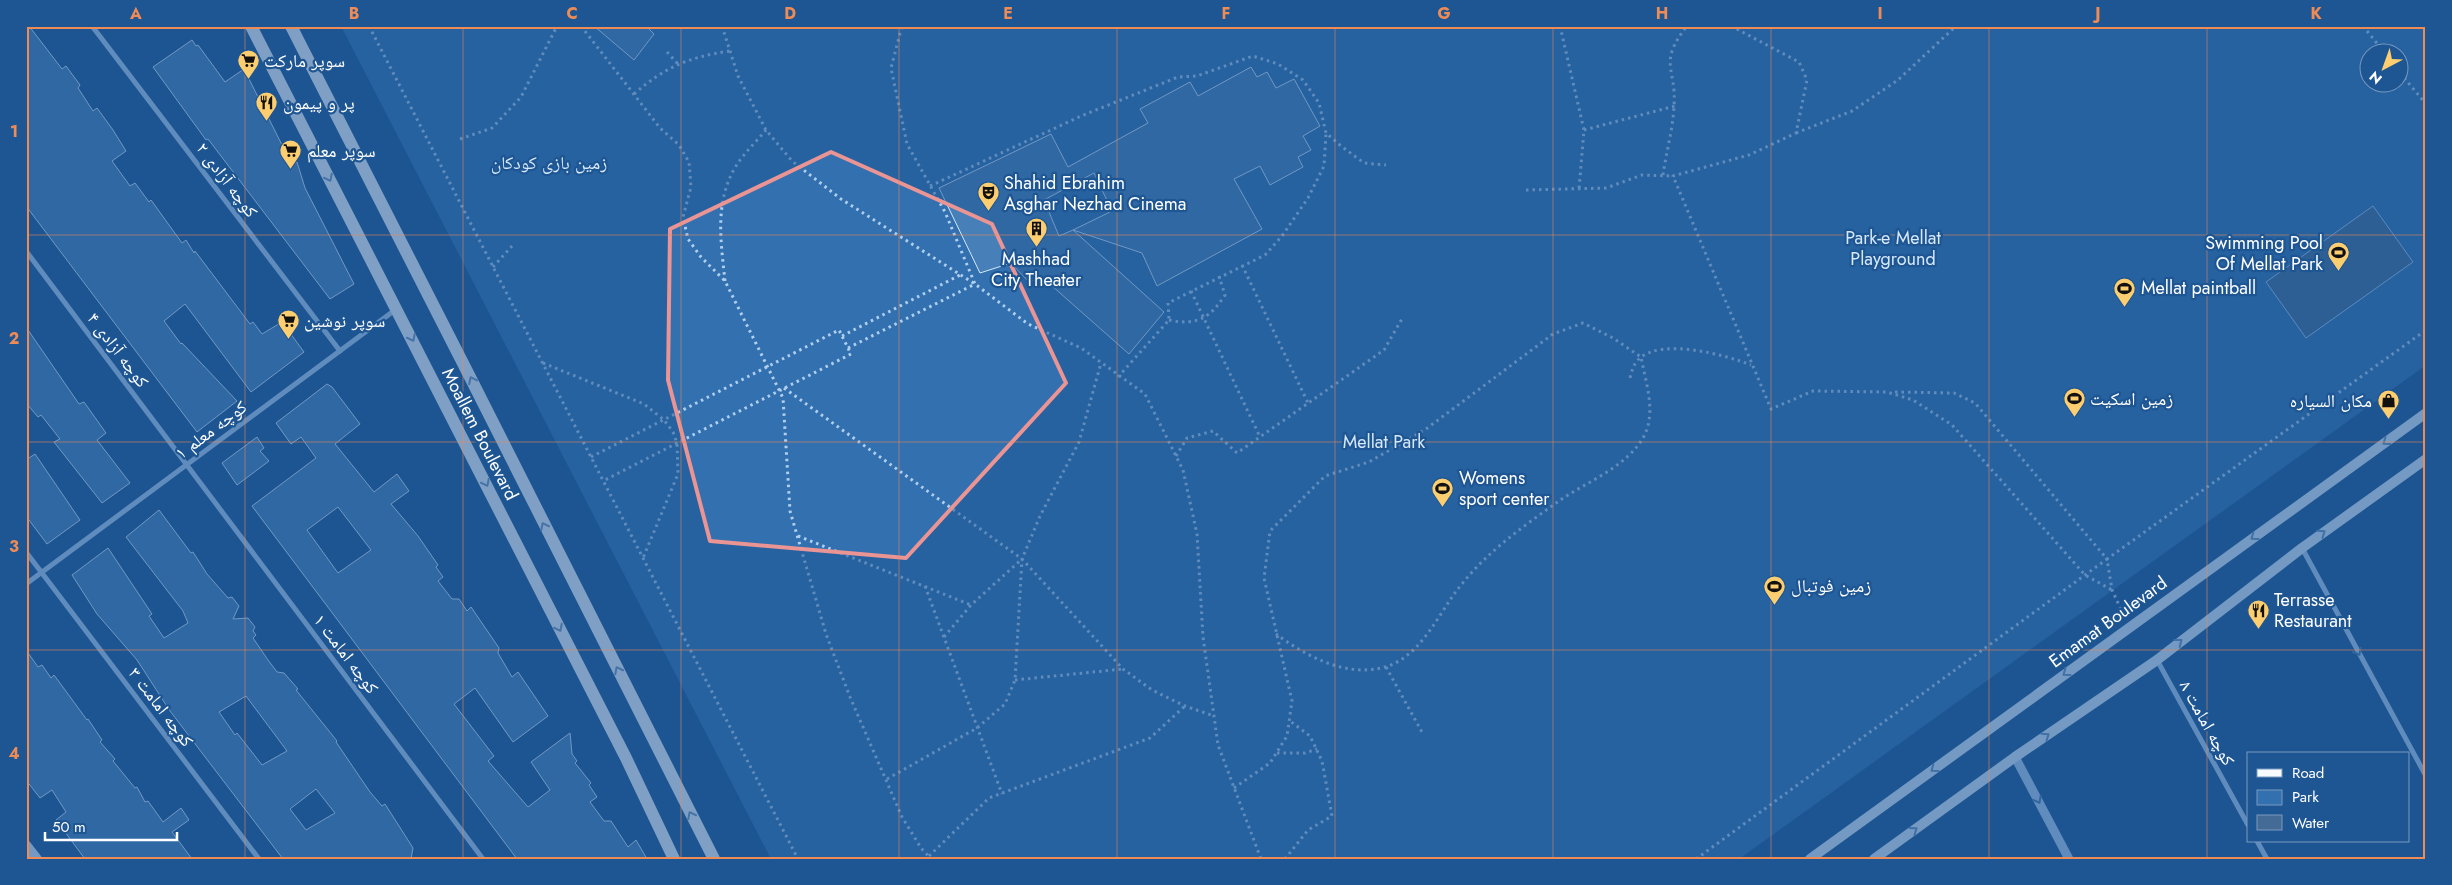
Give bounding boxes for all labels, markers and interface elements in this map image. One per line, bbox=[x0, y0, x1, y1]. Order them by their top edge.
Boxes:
text: A bbox=[129, 2, 142, 25]
text: B bbox=[349, 2, 359, 25]
text: C bbox=[566, 2, 578, 25]
text: D bbox=[784, 2, 796, 25]
text: E bbox=[1003, 2, 1013, 25]
text: F bbox=[1222, 2, 1230, 25]
text: G bbox=[1437, 2, 1451, 25]
text: H bbox=[1656, 2, 1668, 25]
text: I bbox=[1877, 2, 1883, 25]
text: J bbox=[2092, 2, 2101, 25]
text: K bbox=[2310, 2, 2322, 25]
north arrow bbox=[2360, 42, 2410, 92]
place label: سوپر مارکت bbox=[264, 48, 345, 74]
supermarket icon: سوپر مارکت bbox=[236, 49, 260, 80]
text: N bbox=[2365, 67, 2386, 89]
place label: پر و پیمون bbox=[283, 90, 355, 116]
restaurant icon: پر و پیمون bbox=[255, 91, 279, 122]
text: 1 bbox=[10, 120, 18, 143]
street label: کوچه آزادی ۲ bbox=[190, 137, 264, 224]
place label: سوپر معلم bbox=[307, 138, 376, 164]
supermarket icon: سوپر معلم bbox=[279, 139, 303, 170]
park label: زمین بازی کودکان bbox=[491, 150, 607, 176]
place label: Shahid Ebrahim Asghar Nezhad Cinema bbox=[1004, 170, 1187, 217]
one-way arrow bbox=[323, 173, 333, 182]
theatre icon: Shahid Ebrahim Asghar Nezhad Cinema bbox=[976, 181, 1000, 212]
building icon: Mashhad City Theater bbox=[1024, 217, 1048, 248]
park label: Park-e Mellat Playground bbox=[1845, 225, 1941, 272]
place label: Swimming Pool Of Mellat Park bbox=[2205, 230, 2323, 277]
sports icon: Swimming Pool Of Mellat Park bbox=[2327, 241, 2351, 272]
place label: Mashhad City Theater bbox=[991, 246, 1082, 293]
place label: Mellat paintball bbox=[2141, 275, 2256, 301]
sports icon: Mellat paintball bbox=[2113, 276, 2137, 307]
street label: کوچه آزادی ۴ bbox=[81, 307, 155, 394]
place label: سوپر نوشین bbox=[304, 308, 385, 334]
supermarket icon: سوپر نوشین bbox=[276, 309, 300, 340]
text: 2 bbox=[9, 327, 19, 350]
one-way arrow bbox=[406, 333, 416, 342]
street label: Moallem Boulevard bbox=[435, 363, 525, 505]
one-way arrow bbox=[468, 376, 478, 385]
place label: زمین اسکیت bbox=[2090, 386, 2173, 412]
sports icon: زمین اسکیت bbox=[2062, 387, 2086, 418]
place label: مکان السیاره bbox=[2290, 388, 2372, 414]
shop icon: مکان السیاره bbox=[2376, 389, 2400, 420]
street label: کوچه معلم ۱ bbox=[170, 394, 253, 466]
park label: Mellat Park bbox=[1343, 429, 1425, 455]
one-way arrow bbox=[2382, 436, 2392, 445]
place label: Womens sport center bbox=[1459, 465, 1550, 512]
sports icon: Womens sport center bbox=[1431, 476, 1455, 507]
one-way arrow bbox=[480, 478, 490, 487]
one-way arrow bbox=[540, 522, 550, 531]
one-way arrow bbox=[2316, 530, 2326, 539]
one-way arrow bbox=[2250, 531, 2260, 540]
text: 3 bbox=[9, 535, 19, 558]
street label: Emamat Boulevard bbox=[2044, 570, 2172, 674]
place label: زمین فوتبال bbox=[1791, 573, 1871, 599]
sports icon: زمین فوتبال bbox=[1763, 574, 1787, 605]
place label: Terrasse Restaurant bbox=[2274, 587, 2352, 634]
restaurant icon: Terrasse Restaurant bbox=[2246, 598, 2270, 629]
street label: کوچه امامت ۱ bbox=[307, 609, 385, 700]
one-way arrow bbox=[553, 623, 563, 632]
one-way arrow bbox=[2173, 640, 2182, 648]
one-way arrow bbox=[2352, 647, 2362, 656]
street label: کوچه امامت ۳ bbox=[122, 662, 200, 753]
one-way arrow bbox=[614, 667, 624, 676]
one-way arrow bbox=[2062, 667, 2072, 676]
street label: کوچه امامت ۸ bbox=[2173, 675, 2241, 771]
one-way arrow bbox=[2040, 733, 2050, 742]
text: 4 bbox=[8, 742, 20, 765]
legend bbox=[2247, 752, 2410, 842]
text: Road bbox=[2292, 762, 2324, 784]
one-way arrow bbox=[1931, 763, 1940, 771]
text: Park bbox=[2292, 786, 2319, 808]
one-way arrow bbox=[2032, 795, 2042, 804]
scale bar bbox=[45, 810, 178, 842]
one-way arrow bbox=[688, 812, 698, 821]
text: Water bbox=[2292, 812, 2330, 834]
text: 50 m bbox=[52, 816, 86, 838]
one-way arrow bbox=[1908, 827, 1918, 836]

